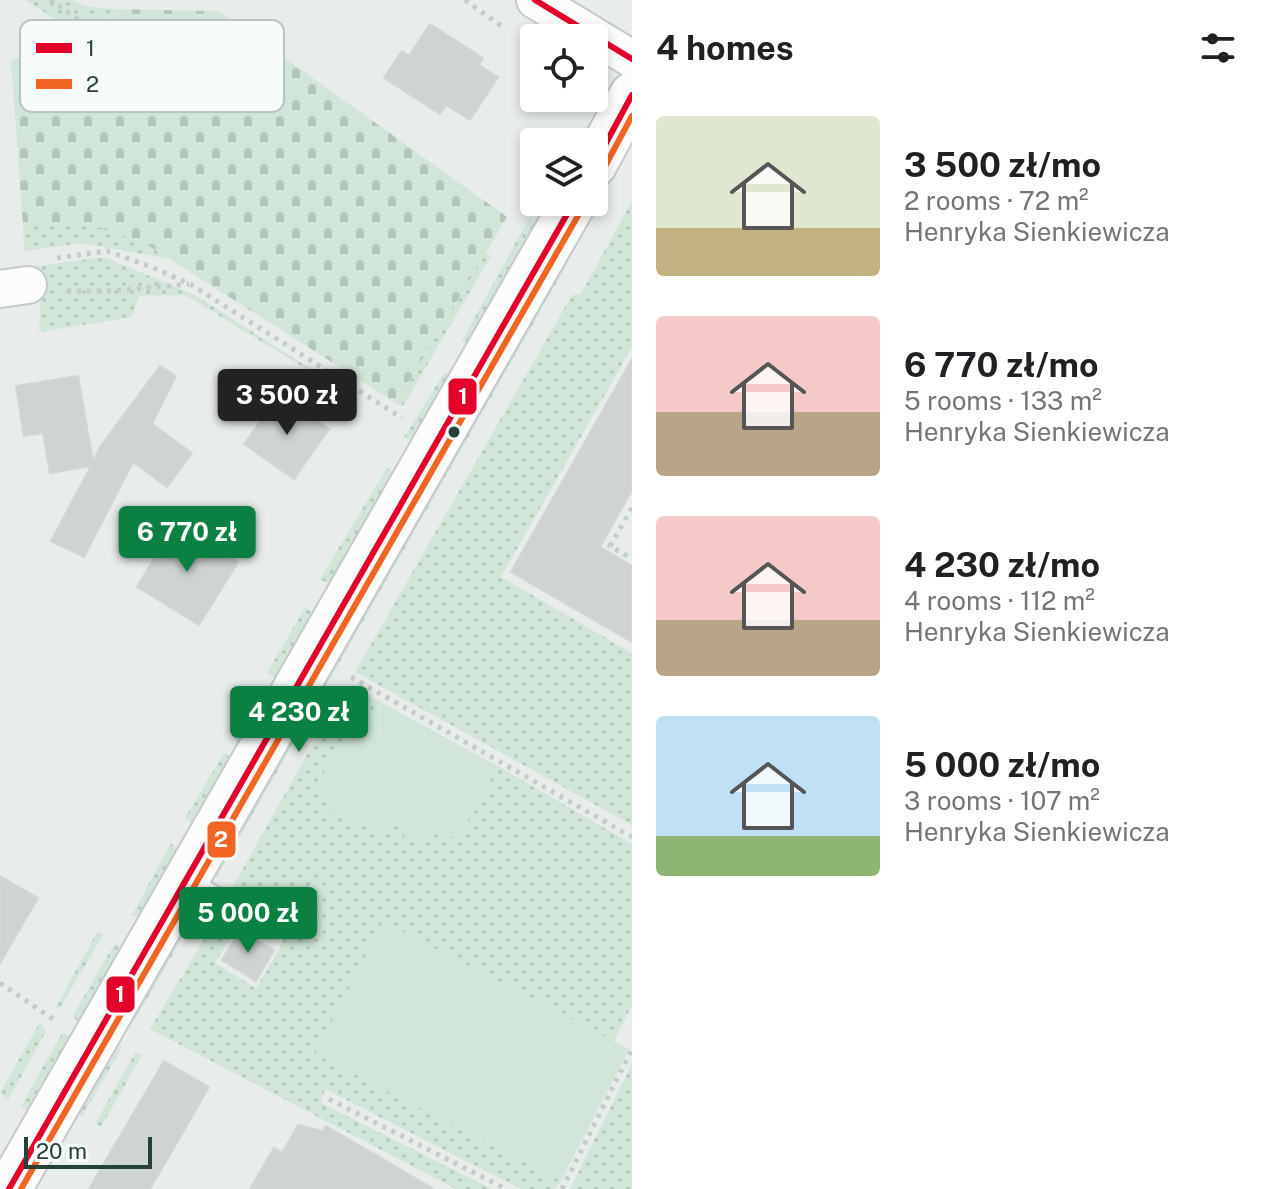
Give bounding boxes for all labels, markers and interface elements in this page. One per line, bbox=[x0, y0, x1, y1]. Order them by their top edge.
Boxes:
legend bbox=[20, 20, 284, 112]
map controls bbox=[520, 24, 608, 216]
button: locate bbox=[520, 24, 608, 112]
icon: filters bbox=[1196, 26, 1240, 70]
text: 4 homes bbox=[656, 28, 794, 68]
text: 1 bbox=[86, 35, 95, 61]
text: 2 bbox=[86, 71, 99, 97]
button: layers bbox=[520, 128, 608, 216]
text: 3 500 zł/mo bbox=[904, 145, 1101, 185]
icon: home bbox=[720, 148, 816, 244]
text: 2 rooms · 72 m² bbox=[904, 185, 1089, 216]
text: Henryka Sienkiewicza bbox=[904, 216, 1170, 247]
text: 6 770 zł/mo bbox=[904, 345, 1099, 385]
icon: home bbox=[720, 348, 816, 444]
pin: 3 500 zł bbox=[204, 369, 370, 437]
line badge: 1 bbox=[447, 377, 478, 416]
text: 3 500 zł bbox=[236, 379, 338, 410]
text: 1 bbox=[458, 383, 468, 409]
text: 5 rooms · 133 m² bbox=[904, 385, 1102, 416]
text: Henryka Sienkiewicza bbox=[904, 416, 1170, 447]
unlabelled marker bbox=[446, 424, 462, 440]
pin: 6 770 zł bbox=[104, 506, 270, 574]
text: 6 770 zł bbox=[137, 516, 237, 547]
text: 4 230 zł/mo bbox=[904, 545, 1100, 585]
icon: home bbox=[720, 548, 816, 644]
text: 4 rooms · 112 m² bbox=[904, 585, 1095, 616]
text: Henryka Sienkiewicza bbox=[904, 616, 1170, 647]
pin: 4 230 zł bbox=[216, 686, 382, 754]
text: 4 230 zł bbox=[248, 696, 350, 727]
text: 5 000 zł/mo bbox=[904, 745, 1100, 785]
icon: home bbox=[720, 748, 816, 844]
text: 3 rooms · 107 m² bbox=[904, 785, 1100, 816]
text: Henryka Sienkiewicza bbox=[904, 816, 1170, 847]
line badge: 2 bbox=[206, 820, 237, 859]
text: 2 bbox=[214, 826, 228, 852]
pin: 5 000 zł bbox=[165, 887, 331, 955]
text: 5 000 zł bbox=[197, 897, 299, 928]
line badge: 1 bbox=[105, 975, 136, 1014]
text: 1 bbox=[115, 981, 125, 1007]
scale bar bbox=[24, 1133, 152, 1169]
text: 20 m bbox=[36, 1138, 87, 1164]

